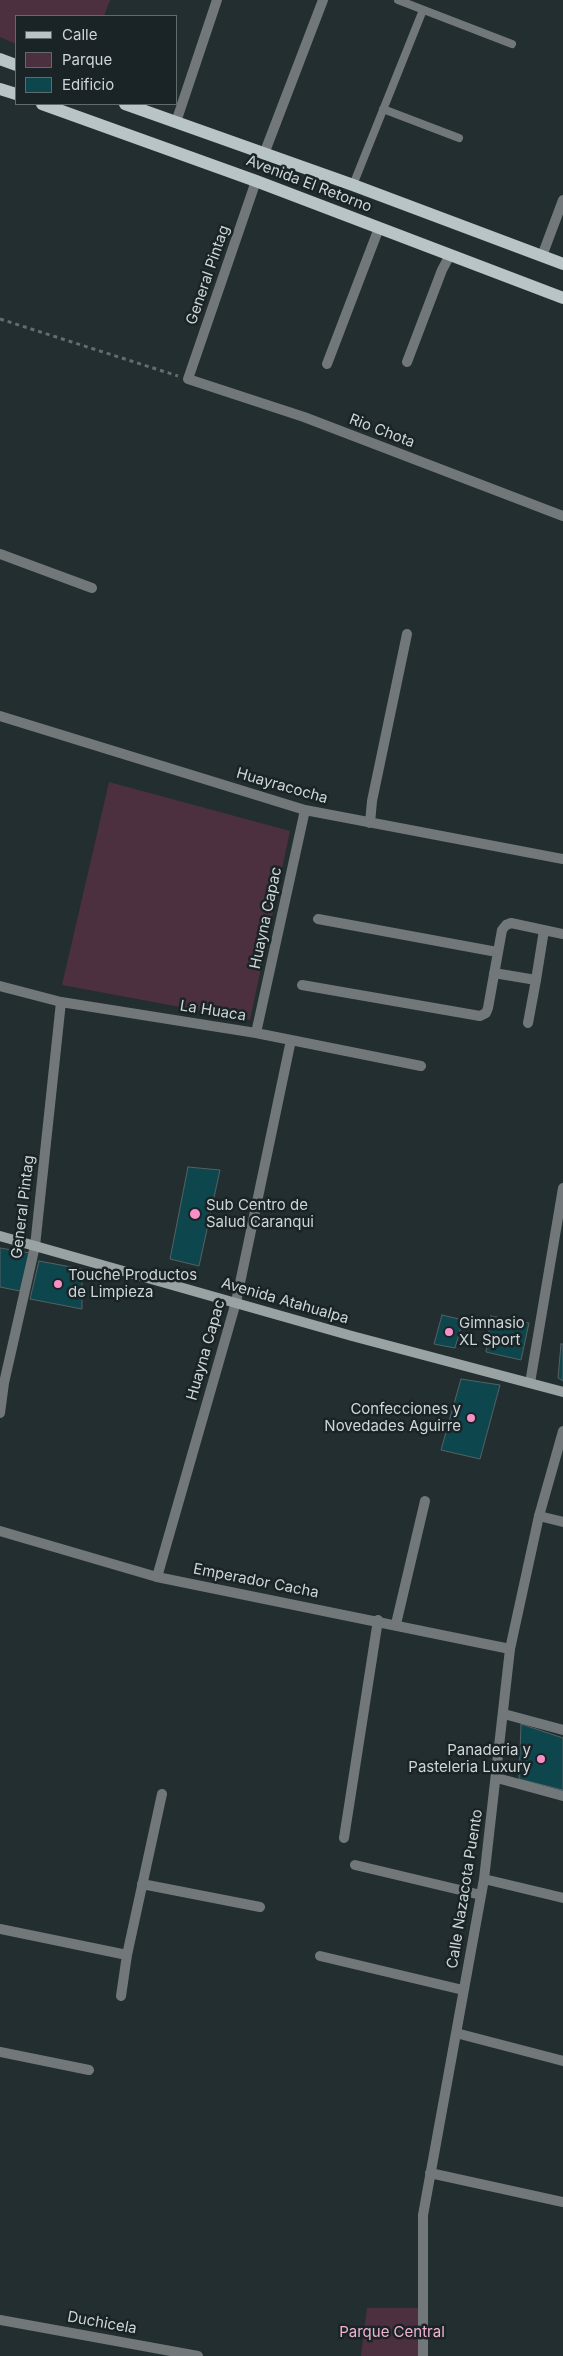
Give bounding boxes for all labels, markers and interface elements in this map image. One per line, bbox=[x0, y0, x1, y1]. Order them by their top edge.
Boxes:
legend bbox=[15, 15, 178, 105]
text: Calle bbox=[62, 25, 97, 44]
text: Parque bbox=[62, 50, 112, 69]
text: Edificio bbox=[62, 75, 114, 94]
street label: Avenida El Retorno bbox=[244, 152, 374, 216]
street label: General Pintag bbox=[183, 223, 233, 327]
street label: Rio Chota bbox=[347, 410, 417, 452]
street label: Huayracocha bbox=[234, 764, 330, 808]
street label: Huayna Capac bbox=[246, 865, 286, 971]
street label: La Huaca bbox=[179, 997, 247, 1025]
street label: General Pintag bbox=[8, 1154, 38, 1260]
place label: Sub Centro de Salud Caranqui bbox=[206, 1196, 314, 1231]
marker: Sub Centro de Salud Caranqui bbox=[188, 1207, 202, 1221]
place label: Touche Productos de Limpieza bbox=[68, 1266, 197, 1301]
street label: Avenida Atahualpa bbox=[219, 1274, 351, 1328]
marker: Touche Productos de Limpieza bbox=[52, 1278, 64, 1290]
street label: Huayna Capac bbox=[183, 1298, 229, 1402]
place label: Gimnasio XL Sport bbox=[459, 1314, 525, 1349]
marker: Gimnasio XL Sport bbox=[443, 1326, 455, 1338]
place label: Confecciones y Novedades Aguirre bbox=[324, 1400, 461, 1435]
marker: Confecciones y Novedades Aguirre bbox=[465, 1412, 477, 1424]
street label: Emperador Cacha bbox=[192, 1560, 320, 1602]
place label: Panaderia y Pasteleria Luxury bbox=[408, 1741, 531, 1776]
marker: Panaderia y Pasteleria Luxury bbox=[535, 1753, 547, 1765]
street label: Calle Nazacota Puento bbox=[444, 1808, 486, 1970]
street label: Duchicela bbox=[66, 2308, 138, 2338]
park label: Parque Central bbox=[339, 2323, 445, 2341]

